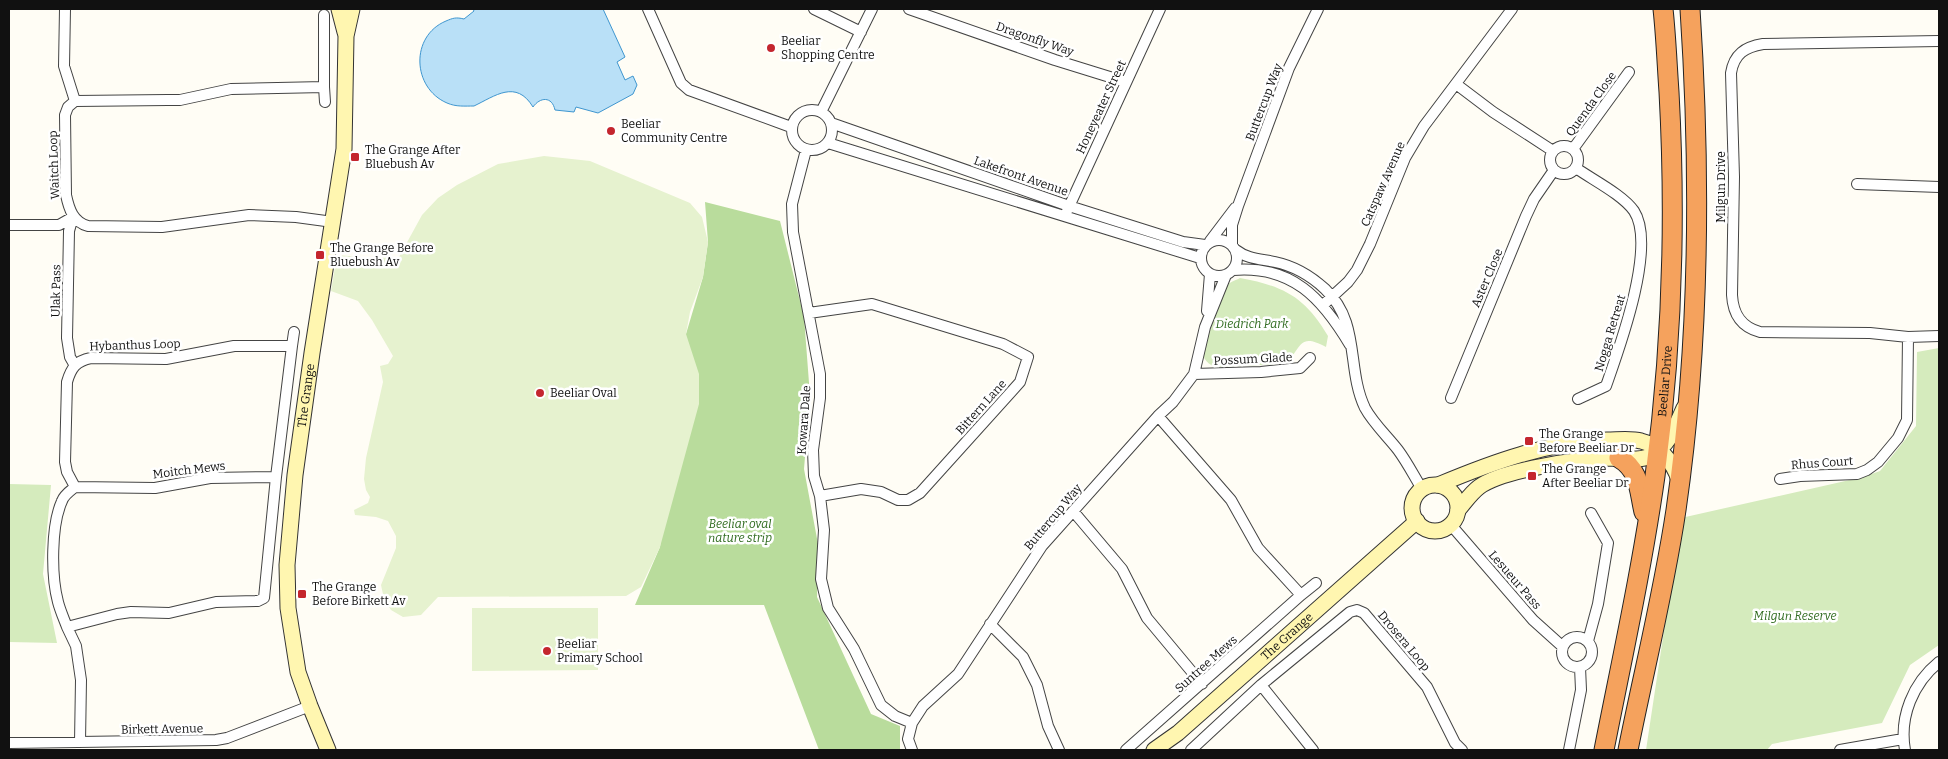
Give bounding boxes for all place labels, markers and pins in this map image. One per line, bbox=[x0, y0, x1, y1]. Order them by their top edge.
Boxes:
place label: Beeliar Shopping Centre bbox=[781, 34, 875, 62]
marker: Beeliar Shopping Centre bbox=[765, 42, 777, 54]
place label: Beeliar Community Centre bbox=[621, 117, 727, 145]
marker: Beeliar Community Centre bbox=[605, 125, 617, 137]
place label: The Grange After Bluebush Av bbox=[365, 143, 461, 171]
marker: The Grange After Bluebush Av bbox=[349, 151, 361, 163]
place label: The Grange Before Bluebush Av bbox=[330, 241, 433, 269]
marker: The Grange Before Bluebush Av bbox=[314, 249, 326, 261]
place label: Beeliar Oval bbox=[550, 386, 617, 400]
marker: Beeliar Oval bbox=[534, 387, 546, 399]
place label: The Grange Before Beeliar Dr bbox=[1539, 427, 1634, 455]
marker: The Grange Before Beeliar Dr bbox=[1523, 435, 1535, 447]
place label: The Grange After Beeliar Dr bbox=[1542, 462, 1629, 490]
marker: The Grange After Beeliar Dr bbox=[1526, 470, 1538, 482]
place label: The Grange Before Birkett Av bbox=[312, 580, 406, 608]
marker: The Grange Before Birkett Av bbox=[296, 588, 308, 600]
place label: Beeliar Primary School bbox=[557, 637, 643, 665]
marker: Beeliar Primary School bbox=[541, 645, 553, 657]

